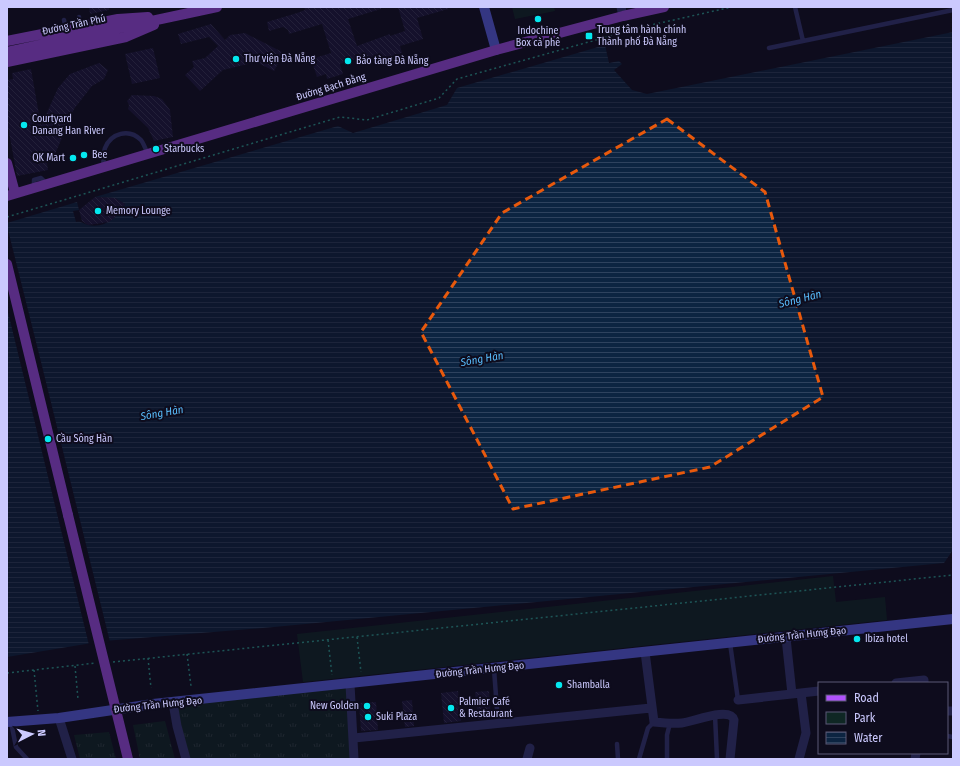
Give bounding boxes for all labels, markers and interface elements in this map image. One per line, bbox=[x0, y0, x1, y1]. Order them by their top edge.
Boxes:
street label: Đường Trần Phú bbox=[41, 11, 107, 38]
marker: Indochine Box cà phê bbox=[533, 14, 543, 24]
place label: Trung tâm hành chính Thành phố Đà Nẵng bbox=[597, 23, 686, 48]
place label: Indochine Box cà phê bbox=[516, 25, 560, 49]
marker: Trung tâm hành chính Thành phố Đà Nẵng bbox=[584, 31, 594, 41]
place label: Thư viện Đà Nẵng bbox=[244, 52, 316, 65]
marker: Thư viện Đà Nẵng bbox=[231, 54, 241, 64]
place label: Bảo tàng Đà Nẵng bbox=[356, 54, 429, 67]
marker: Bảo tàng Đà Nẵng bbox=[343, 56, 353, 66]
street label: Đường Bạch Đằng bbox=[294, 69, 367, 103]
place label: Courtyard Danang Han River bbox=[32, 113, 105, 137]
marker: Courtyard Danang Han River bbox=[19, 120, 29, 130]
place label: Starbucks bbox=[164, 143, 204, 155]
marker: Starbucks bbox=[151, 144, 161, 154]
place label: Bee bbox=[92, 149, 107, 161]
marker: Bee bbox=[79, 150, 89, 160]
place label: QK Mart bbox=[32, 152, 66, 164]
marker: QK Mart bbox=[68, 153, 78, 163]
place label: Memory Lounge bbox=[106, 205, 171, 217]
marker: Memory Lounge bbox=[93, 206, 103, 216]
water label: Sông Hàn bbox=[776, 287, 823, 311]
water label: Sông Hàn bbox=[459, 349, 505, 369]
water label: Sông Hàn bbox=[139, 403, 185, 423]
place label: Cầu Sông Hàn bbox=[56, 432, 112, 445]
marker: Cầu Sông Hàn bbox=[43, 434, 53, 444]
street label: Đường Trần Hưng Đạo bbox=[757, 623, 847, 646]
place label: Ibiza hotel bbox=[865, 633, 908, 645]
marker: Ibiza hotel bbox=[852, 634, 862, 644]
street label: Đường Trần Hưng Đạo bbox=[435, 658, 525, 681]
place label: Shamballa bbox=[567, 679, 610, 691]
marker: Shamballa bbox=[554, 680, 564, 690]
legend bbox=[818, 682, 948, 754]
text: Road bbox=[854, 691, 879, 705]
street label: Đường Trần Hưng Đạo bbox=[113, 693, 203, 716]
place label: Palmier Café & Restaurant bbox=[459, 696, 513, 720]
place label: New Golden bbox=[310, 700, 359, 712]
marker: New Golden bbox=[362, 701, 372, 711]
marker: Palmier Café & Restaurant bbox=[446, 703, 456, 713]
place label: Suki Plaza bbox=[376, 711, 417, 723]
text: Park bbox=[854, 711, 876, 725]
marker: Suki Plaza bbox=[363, 712, 373, 722]
north arrow bbox=[12, 714, 52, 754]
text: N bbox=[35, 729, 48, 737]
text: Water bbox=[854, 731, 883, 745]

